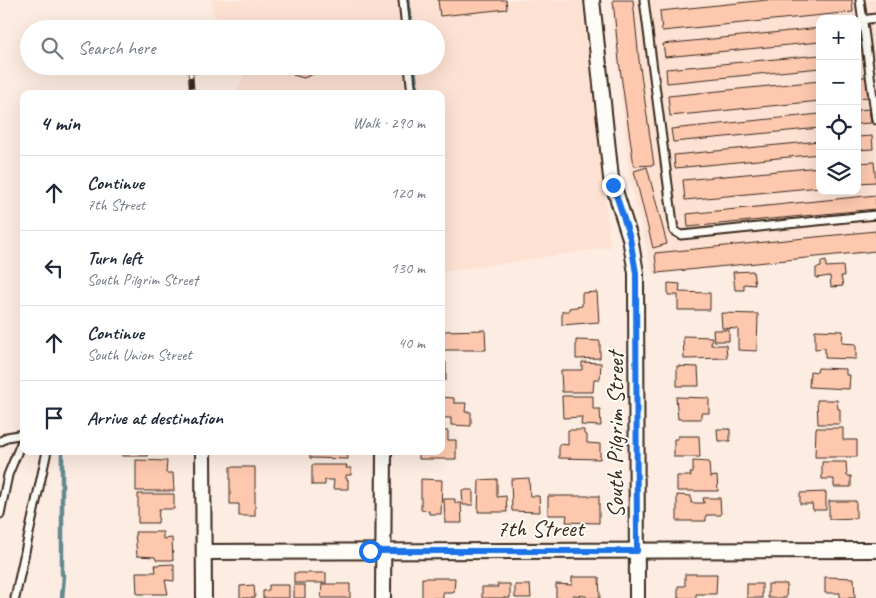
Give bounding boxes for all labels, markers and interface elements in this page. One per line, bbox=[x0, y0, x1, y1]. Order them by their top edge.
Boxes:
map controls bbox=[816, 15, 861, 195]
button: + bbox=[816, 15, 861, 60]
search box bbox=[20, 20, 445, 75]
icon: search bbox=[38, 34, 66, 62]
text: Search here bbox=[78, 36, 155, 60]
button: − bbox=[816, 60, 861, 105]
button: locate bbox=[816, 105, 861, 150]
text: 4 min bbox=[40, 110, 80, 136]
text: Walk · 290 m bbox=[353, 113, 425, 133]
button: layers bbox=[816, 150, 861, 195]
text: Continue bbox=[87, 171, 144, 195]
route end bbox=[602, 174, 625, 197]
icon: ahead bbox=[40, 179, 68, 207]
text: 120 m bbox=[391, 183, 425, 203]
text: 7th Street bbox=[87, 195, 145, 215]
text: Turn left bbox=[87, 246, 142, 270]
icon: left bbox=[40, 254, 68, 282]
text: 130 m bbox=[391, 258, 425, 278]
text: South Pilgrim Street bbox=[87, 270, 198, 290]
text: Continue bbox=[87, 321, 144, 345]
icon: ahead bbox=[40, 329, 68, 357]
text: 40 m bbox=[398, 333, 425, 353]
text: South Union Street bbox=[87, 345, 192, 365]
street label: South Pilgrim Street bbox=[600, 349, 630, 518]
icon: arrive bbox=[40, 404, 68, 432]
text: Arrive at destination bbox=[87, 406, 223, 430]
street label: 7th Street bbox=[496, 513, 586, 543]
route start bbox=[359, 540, 382, 563]

